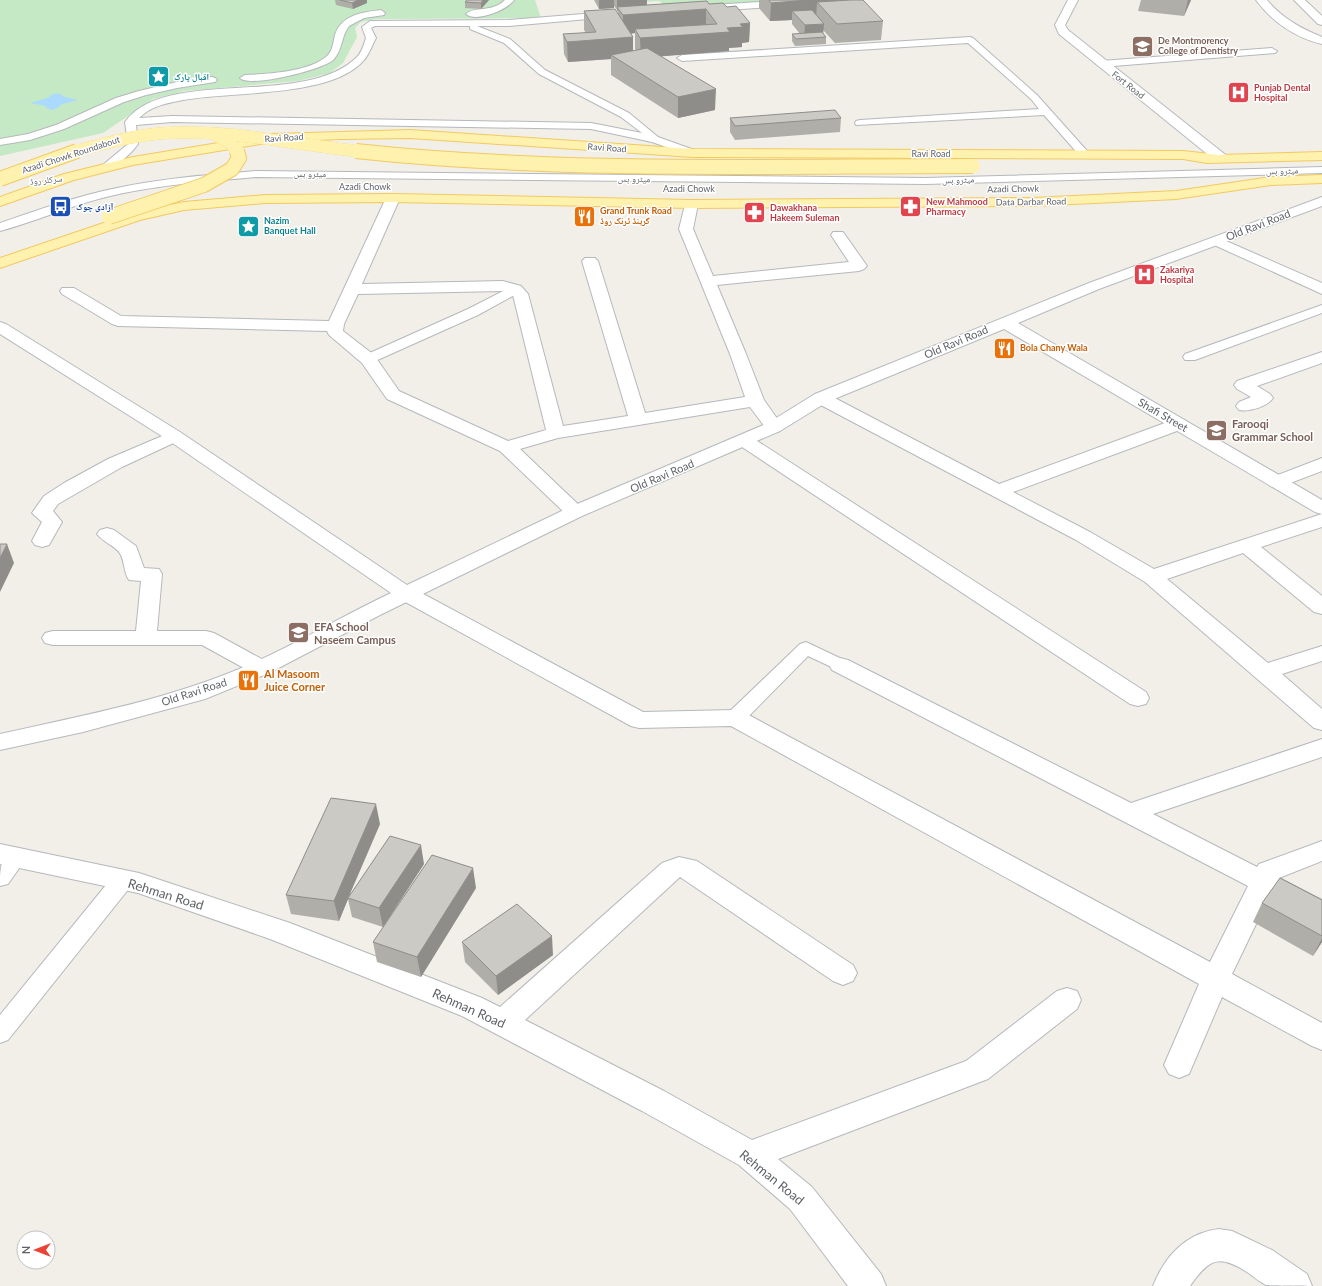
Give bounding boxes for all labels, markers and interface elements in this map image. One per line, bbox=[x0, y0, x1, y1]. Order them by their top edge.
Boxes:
school or university icon: De Montmorency College of Dentistry bbox=[1130, 33, 1156, 59]
place label: De Montmorency College of Dentistry bbox=[1158, 35, 1238, 56]
place icon: اقبال پارک bbox=[145, 64, 171, 90]
street label: Fort Road bbox=[1110, 68, 1147, 101]
place label: اقبال پارک bbox=[174, 71, 209, 83]
hospital icon: Punjab Dental Hospital bbox=[1226, 80, 1252, 106]
place label: Punjab Dental Hospital bbox=[1254, 82, 1311, 103]
street label: Ravi Road bbox=[264, 131, 304, 144]
street label: Azadi Chowk Roundabout bbox=[20, 133, 122, 176]
street label: Ravi Road bbox=[587, 141, 627, 154]
street label: Ravi Road bbox=[911, 148, 951, 159]
street label: میٹرو بس bbox=[1266, 164, 1298, 177]
street label: میٹرو بس bbox=[294, 168, 326, 179]
street label: سرکلر روڈ bbox=[29, 172, 63, 187]
street label: میٹرو بس bbox=[618, 173, 650, 185]
street label: میٹرو بس bbox=[942, 173, 974, 186]
street label: Azadi Chowk bbox=[339, 181, 391, 192]
street label: Azadi Chowk bbox=[663, 183, 715, 194]
street label: Azadi Chowk bbox=[987, 183, 1039, 194]
bus stop icon: آزادی چوک bbox=[47, 194, 73, 220]
pharmacy icon: New Mahmood Pharmacy bbox=[898, 194, 924, 220]
street label: Data Darbar Road bbox=[996, 195, 1066, 208]
place label: New Mahmood Pharmacy bbox=[926, 196, 988, 217]
pharmacy icon: Dawakhana Hakeem Suleman bbox=[742, 200, 768, 226]
place label: آزادی چوک bbox=[76, 201, 114, 213]
place label: Dawakhana Hakeem Suleman bbox=[770, 202, 839, 223]
restaurant icon: Grand Trunk Road گرینڈ ٹرنک روڈ bbox=[572, 203, 598, 229]
place label: Grand Trunk Road گرینڈ ٹرنک روڈ bbox=[600, 205, 672, 226]
street label: Old Ravi Road bbox=[1224, 206, 1292, 243]
place icon: Nazim Banquet Hall bbox=[235, 213, 261, 239]
place label: Nazim Banquet Hall bbox=[264, 215, 316, 236]
hospital icon: Zakariya Hospital bbox=[1132, 262, 1158, 288]
place label: Zakariya Hospital bbox=[1160, 264, 1195, 285]
street label: Old Ravi Road bbox=[922, 322, 990, 361]
restaurant icon: Bola Chany Wala bbox=[992, 335, 1018, 361]
place label: Bola Chany Wala bbox=[1020, 342, 1088, 353]
street label: Shafi Street bbox=[1136, 395, 1191, 434]
school or university icon: Farooqi Grammar School bbox=[1204, 417, 1230, 443]
place label: Farooqi Grammar School bbox=[1232, 417, 1313, 443]
street label: Old Ravi Road bbox=[628, 456, 696, 495]
school or university icon: EFA School Naseem Campus bbox=[285, 620, 311, 646]
place label: EFA School Naseem Campus bbox=[314, 620, 396, 646]
restaurant icon: Al Masoom Juice Corner bbox=[236, 667, 262, 693]
place label: Al Masoom Juice Corner bbox=[263, 667, 326, 693]
street label: Old Ravi Road bbox=[160, 675, 228, 708]
street label: Rehman Road bbox=[126, 875, 206, 913]
street label: Rehman Road bbox=[430, 985, 508, 1031]
street label: Rehman Road bbox=[736, 1146, 808, 1208]
north arrow bbox=[16, 1230, 56, 1270]
text: N bbox=[19, 1246, 32, 1254]

